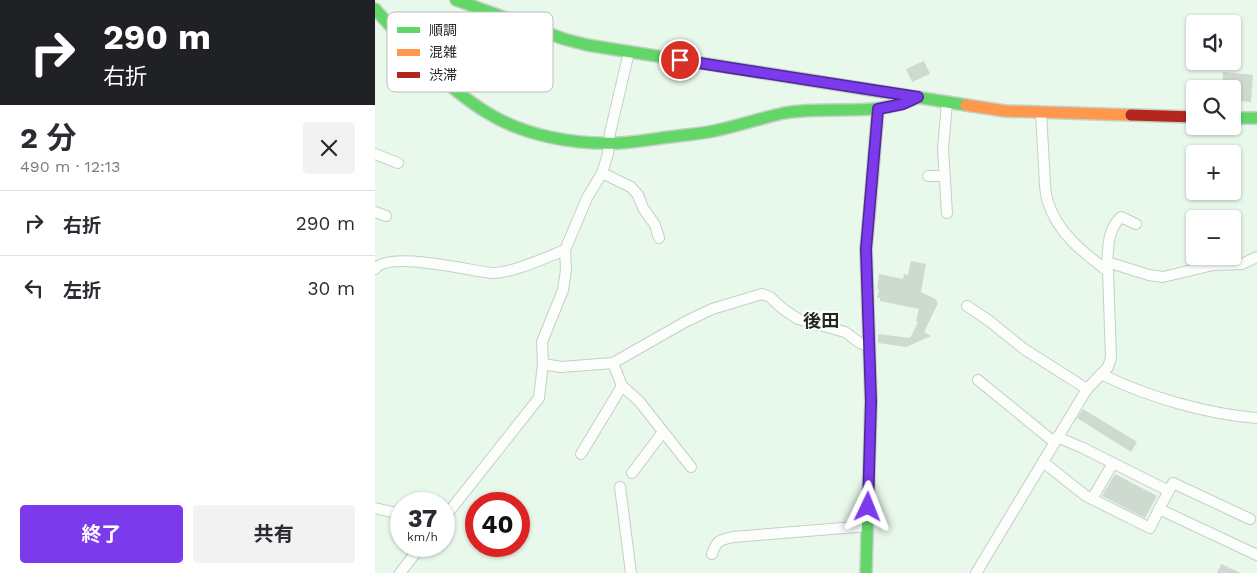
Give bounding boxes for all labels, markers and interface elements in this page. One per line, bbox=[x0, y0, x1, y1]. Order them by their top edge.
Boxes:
legend bbox=[387, 12, 553, 92]
map controls bbox=[1186, 15, 1241, 265]
button: sound bbox=[1186, 15, 1241, 70]
text: 290 m bbox=[103, 16, 211, 58]
icon: right bbox=[20, 20, 85, 85]
text: 順調 bbox=[429, 22, 457, 38]
pin bbox=[659, 39, 701, 81]
text: 混雑 bbox=[429, 44, 457, 60]
icon: arrive bbox=[666, 46, 694, 74]
text: 右折 bbox=[103, 64, 147, 89]
text: 渋滞 bbox=[429, 67, 457, 83]
button: search bbox=[1186, 80, 1241, 135]
text: 2 分 bbox=[20, 120, 76, 155]
button: close bbox=[303, 122, 355, 174]
button: + bbox=[1186, 145, 1241, 200]
text: 490 m · 12:13 bbox=[20, 157, 120, 176]
icon: right bbox=[20, 209, 48, 237]
button: − bbox=[1186, 210, 1241, 265]
text: 290 m bbox=[296, 212, 355, 235]
text: 右折 bbox=[63, 214, 101, 237]
icon: left bbox=[20, 274, 48, 302]
text: 30 m bbox=[308, 277, 355, 300]
text: 左折 bbox=[63, 279, 101, 302]
district label: 後田 bbox=[803, 310, 839, 331]
position arrow bbox=[841, 480, 893, 532]
speed limit sign: 40 bbox=[465, 492, 530, 557]
text: 37 bbox=[408, 504, 437, 533]
button: 終了 bbox=[20, 505, 183, 563]
button: 共有 bbox=[193, 505, 355, 563]
text: km/h bbox=[407, 530, 438, 544]

